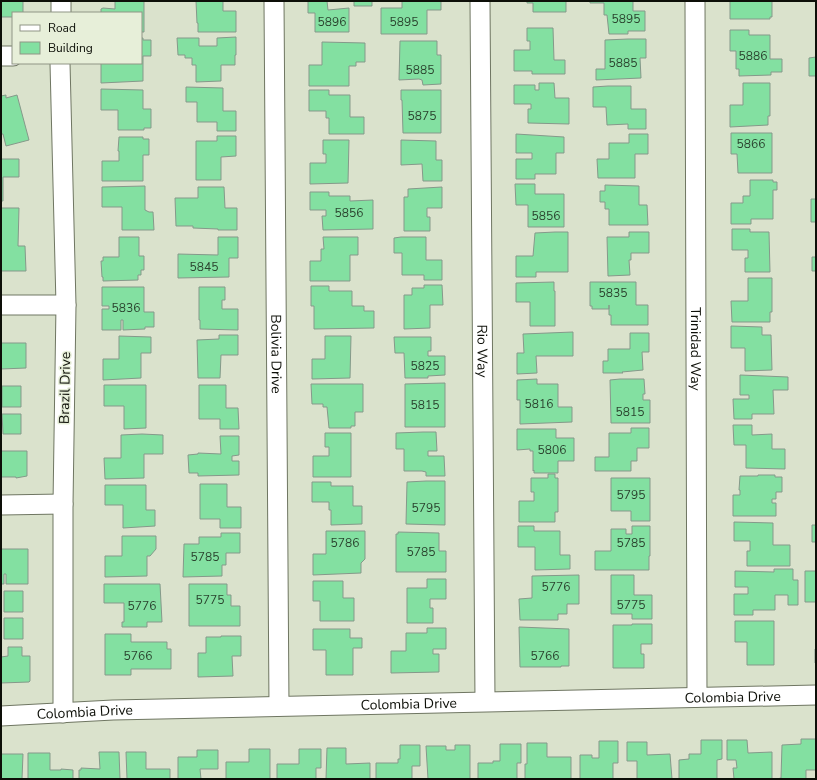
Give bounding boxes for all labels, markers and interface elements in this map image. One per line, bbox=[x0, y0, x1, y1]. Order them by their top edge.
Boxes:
house number: 5895 bbox=[612, 11, 640, 27]
legend bbox=[12, 12, 142, 64]
house number: 5896 bbox=[318, 14, 346, 30]
house number: 5895 bbox=[390, 14, 418, 30]
text: Road bbox=[48, 20, 76, 36]
text: Building bbox=[48, 40, 93, 56]
house number: 5886 bbox=[739, 48, 767, 64]
house number: 5885 bbox=[609, 55, 637, 71]
house number: 5885 bbox=[406, 62, 434, 78]
house number: 5875 bbox=[408, 108, 436, 124]
house number: 5866 bbox=[737, 136, 765, 152]
house number: 5856 bbox=[335, 205, 363, 221]
house number: 5856 bbox=[532, 208, 560, 224]
house number: 5845 bbox=[190, 259, 218, 275]
house number: 5835 bbox=[599, 285, 627, 301]
house number: 5836 bbox=[112, 300, 140, 316]
street label: Trinidad Way bbox=[686, 307, 706, 392]
street label: Bolivia Drive bbox=[267, 314, 286, 394]
street label: Rio Way bbox=[473, 324, 492, 378]
street label: Brazil Drive bbox=[55, 352, 75, 424]
house number: 5825 bbox=[411, 358, 439, 374]
house number: 5816 bbox=[525, 396, 553, 412]
house number: 5815 bbox=[411, 397, 439, 413]
house number: 5815 bbox=[616, 404, 644, 420]
house number: 5806 bbox=[538, 442, 566, 458]
house number: 5795 bbox=[617, 487, 645, 503]
house number: 5795 bbox=[412, 500, 440, 516]
house number: 5786 bbox=[331, 535, 359, 551]
house number: 5785 bbox=[617, 535, 645, 551]
house number: 5785 bbox=[407, 544, 435, 560]
house number: 5785 bbox=[191, 549, 219, 565]
house number: 5776 bbox=[542, 579, 570, 595]
house number: 5775 bbox=[196, 592, 224, 608]
house number: 5775 bbox=[617, 597, 645, 613]
house number: 5776 bbox=[128, 598, 156, 614]
house number: 5766 bbox=[124, 648, 152, 664]
house number: 5766 bbox=[531, 648, 559, 664]
street label: Colombia Drive bbox=[684, 686, 781, 707]
street label: Colombia Drive bbox=[360, 693, 457, 714]
street label: Colombia Drive bbox=[36, 700, 133, 724]

